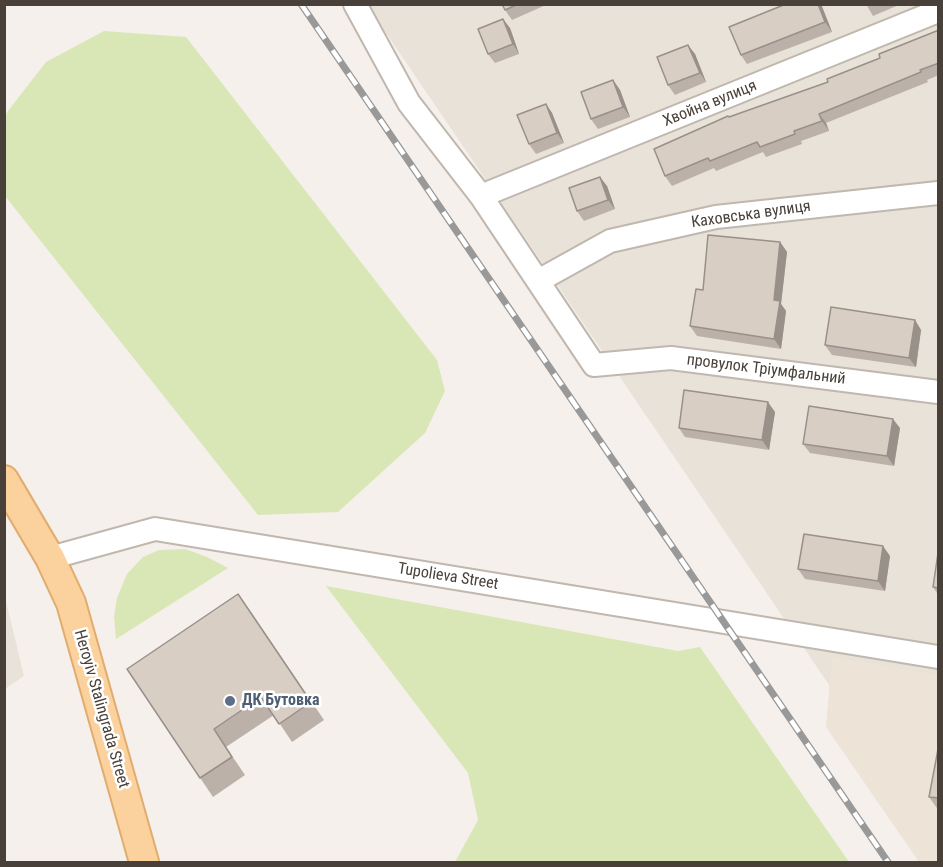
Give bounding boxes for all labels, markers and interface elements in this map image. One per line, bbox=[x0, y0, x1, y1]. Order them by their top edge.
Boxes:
street label: Хвойна вулиця bbox=[660, 76, 760, 132]
street label: Каховська вулиця bbox=[690, 197, 812, 233]
street label: провулок Тріумфальний bbox=[685, 351, 847, 389]
street label: Tupolieva Street bbox=[396, 560, 500, 594]
street label: Heroyiv Stalingrada Street bbox=[69, 628, 133, 790]
place label: ДК Бутовка bbox=[242, 691, 320, 711]
marker: ДК Бутовка bbox=[223, 694, 237, 708]

